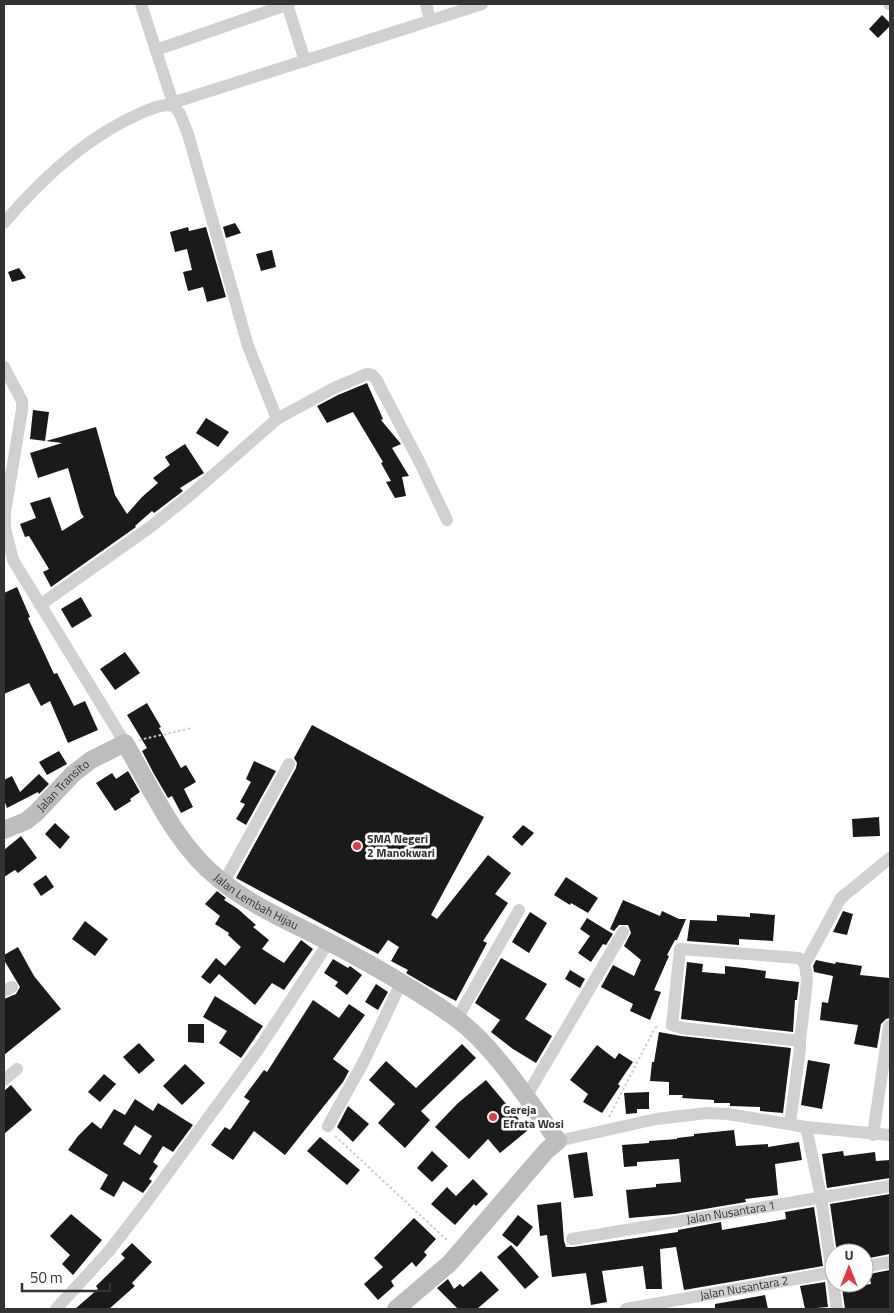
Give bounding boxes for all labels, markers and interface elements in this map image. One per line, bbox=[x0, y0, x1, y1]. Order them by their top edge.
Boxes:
street label: Jalan Transito bbox=[32, 755, 93, 816]
place label: SMA Negeri 2 Manokwari bbox=[367, 829, 435, 862]
marker: SMA Negeri 2 Manokwari bbox=[351, 840, 363, 852]
street label: Jalan Lembah Hijau bbox=[210, 868, 302, 934]
place label: Gereja Efrata Wosi bbox=[503, 1100, 564, 1133]
marker: Gereja Efrata Wosi bbox=[487, 1111, 499, 1123]
street label: Jalan Nusantara 1 bbox=[685, 1195, 777, 1229]
north arrow bbox=[824, 1243, 874, 1293]
text: U bbox=[844, 1244, 854, 1265]
scale bar bbox=[22, 1260, 110, 1292]
text: 50 m bbox=[30, 1266, 63, 1289]
street label: Jalan Nusantara 2 bbox=[698, 1270, 790, 1305]

